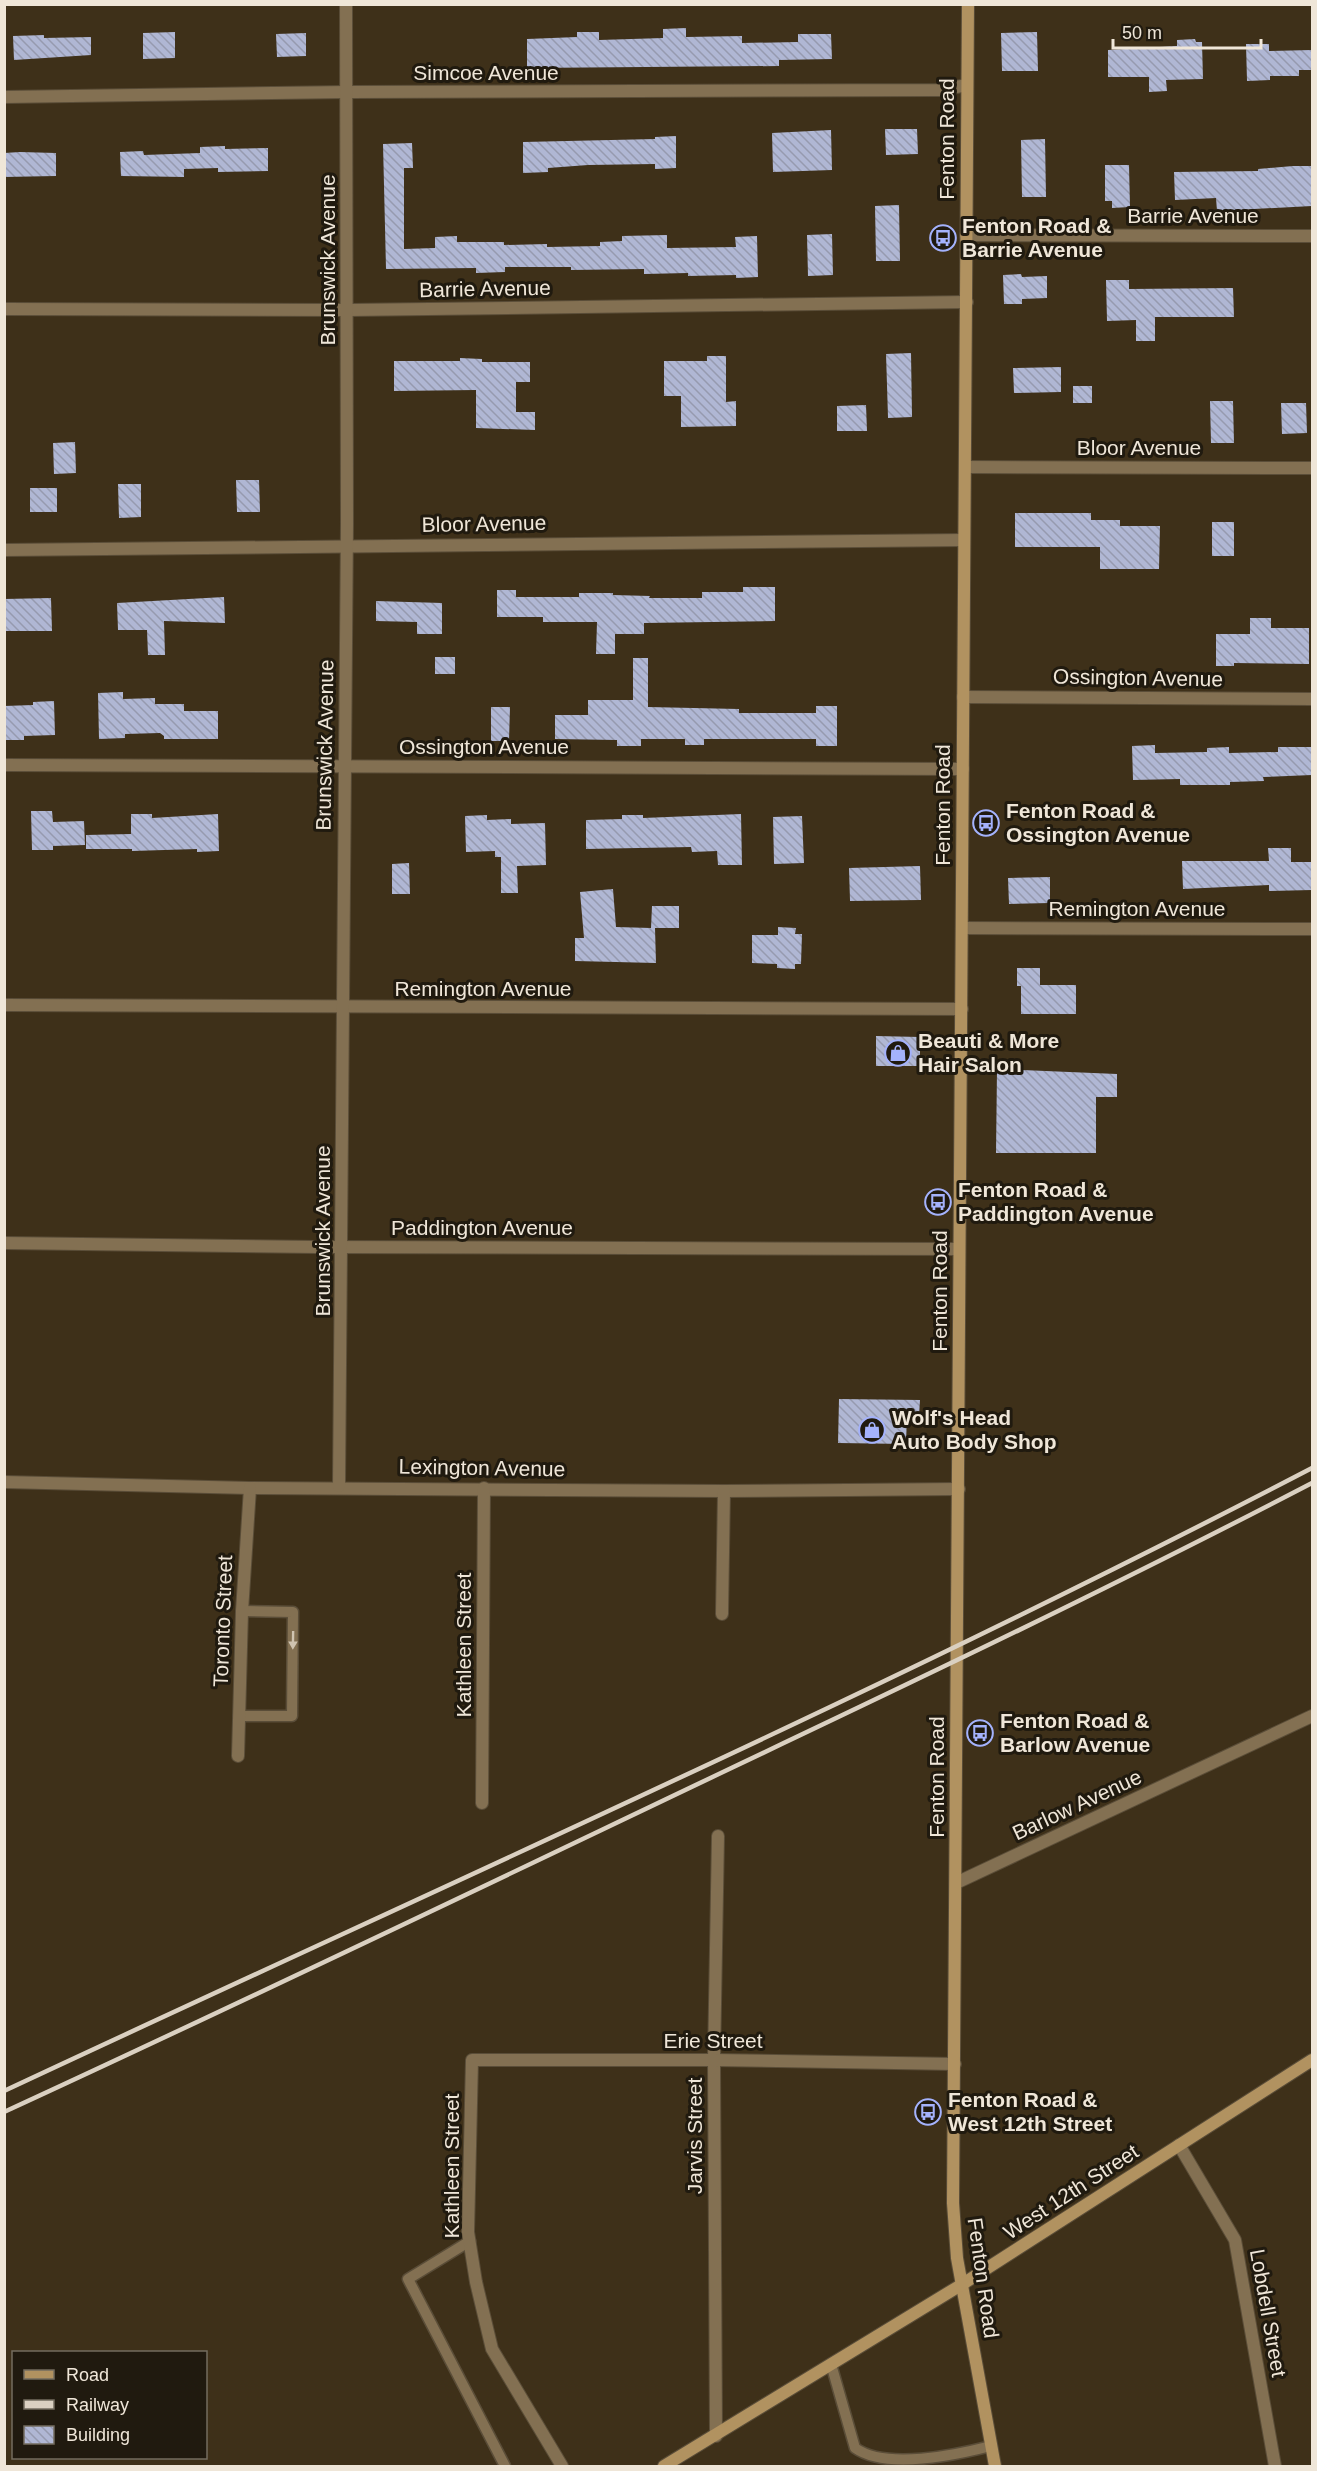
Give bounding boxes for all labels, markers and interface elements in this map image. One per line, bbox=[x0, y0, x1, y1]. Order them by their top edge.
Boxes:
scale bar bbox=[1113, 12, 1262, 50]
text: 50 m bbox=[1122, 23, 1162, 43]
street label: Simcoe Avenue bbox=[413, 61, 559, 84]
street label: Fenton Road bbox=[935, 78, 958, 200]
street label: Brunswick Avenue bbox=[316, 174, 339, 346]
street label: Barrie Avenue bbox=[1127, 204, 1259, 227]
place label: Fenton Road & Barrie Avenue bbox=[962, 214, 1111, 261]
bus stop icon: Fenton Road & Barrie Avenue bbox=[928, 223, 958, 253]
street label: Barrie Avenue bbox=[419, 276, 551, 301]
street label: Bloor Avenue bbox=[1077, 436, 1201, 459]
street label: Bloor Avenue bbox=[422, 511, 546, 536]
street label: Brunswick Avenue bbox=[312, 659, 337, 831]
street label: Ossington Avenue bbox=[1053, 665, 1223, 690]
street label: Ossington Avenue bbox=[399, 735, 569, 758]
street label: Fenton Road bbox=[931, 744, 954, 866]
place label: Fenton Road & Ossington Avenue bbox=[1006, 799, 1190, 846]
bus stop icon: Fenton Road & Ossington Avenue bbox=[971, 808, 1001, 838]
street label: Remington Avenue bbox=[1048, 897, 1226, 920]
street label: Remington Avenue bbox=[394, 977, 572, 1000]
place label: Beauti & More Hair Salon bbox=[918, 1029, 1059, 1076]
shop icon: Beauti & More Hair Salon bbox=[883, 1038, 913, 1068]
street label: Brunswick Avenue bbox=[311, 1145, 334, 1317]
place label: Fenton Road & Paddington Avenue bbox=[958, 1178, 1154, 1225]
bus stop icon: Fenton Road & Paddington Avenue bbox=[923, 1187, 953, 1217]
street label: Paddington Avenue bbox=[391, 1216, 573, 1239]
street label: Fenton Road bbox=[928, 1230, 951, 1352]
place label: Wolf's Head Auto Body Shop bbox=[892, 1406, 1056, 1453]
shop icon: Wolf's Head Auto Body Shop bbox=[857, 1415, 887, 1445]
street label: Lexington Avenue bbox=[399, 1455, 566, 1480]
street label: Toronto Street bbox=[209, 1555, 236, 1687]
street label: Kathleen Street bbox=[452, 1572, 475, 1717]
one-way arrow bbox=[288, 1630, 298, 1649]
place label: Fenton Road & Barlow Avenue bbox=[1000, 1709, 1150, 1756]
street label: Fenton Road bbox=[925, 1716, 948, 1838]
bus stop icon: Fenton Road & Barlow Avenue bbox=[965, 1718, 995, 1748]
street label: Barlow Avenue bbox=[1009, 1765, 1145, 1844]
street label: Erie Street bbox=[663, 2029, 763, 2052]
street label: Jarvis Street bbox=[683, 2077, 706, 2194]
place label: Fenton Road & West 12th Street bbox=[948, 2088, 1112, 2135]
street label: Kathleen Street bbox=[440, 2093, 463, 2238]
bus stop icon: Fenton Road & West 12th Street bbox=[913, 2097, 943, 2127]
street label: West 12th Street bbox=[999, 2139, 1143, 2244]
street label: Fenton Road bbox=[964, 2216, 1003, 2340]
street label: Lobdell Street bbox=[1246, 2247, 1291, 2379]
legend bbox=[12, 2351, 207, 2459]
text: Road bbox=[66, 2365, 109, 2385]
text: Railway bbox=[66, 2395, 129, 2415]
text: Building bbox=[66, 2425, 130, 2445]

